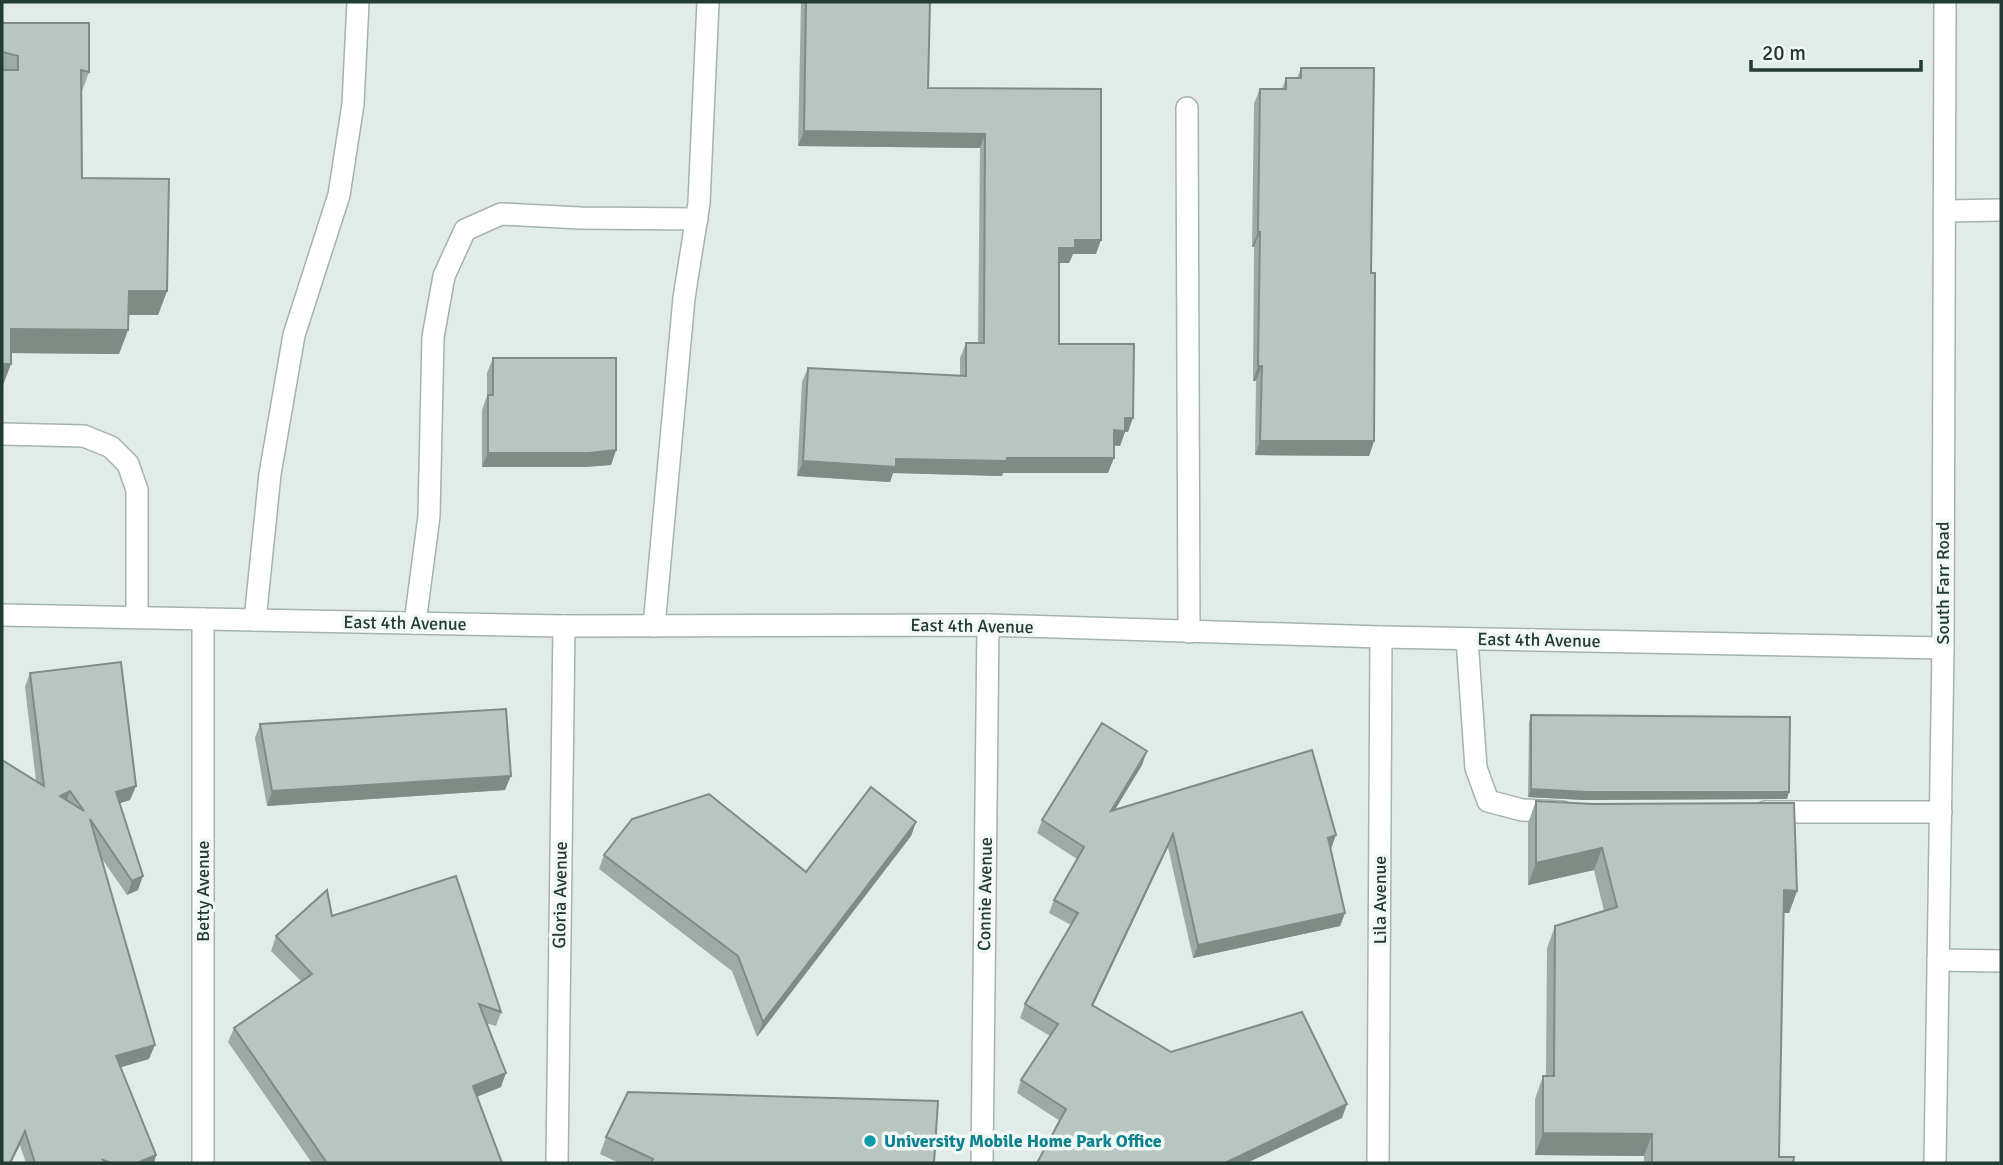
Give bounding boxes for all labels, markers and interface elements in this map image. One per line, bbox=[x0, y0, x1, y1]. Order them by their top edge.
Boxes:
scale bar bbox=[1751, 28, 1921, 72]
text: 20 m bbox=[1762, 40, 1806, 66]
street label: South Farr Road bbox=[1932, 522, 1954, 644]
street label: East 4th Avenue bbox=[343, 611, 467, 635]
street label: East 4th Avenue bbox=[910, 614, 1034, 638]
street label: East 4th Avenue bbox=[1477, 628, 1601, 652]
street label: Connie Avenue bbox=[973, 837, 997, 951]
street label: Betty Avenue bbox=[192, 840, 214, 942]
street label: Gloria Avenue bbox=[548, 841, 572, 949]
street label: Lila Avenue bbox=[1369, 856, 1391, 944]
place label: University Mobile Home Park Office bbox=[884, 1130, 1162, 1152]
marker: University Mobile Home Park Office bbox=[862, 1133, 878, 1149]

